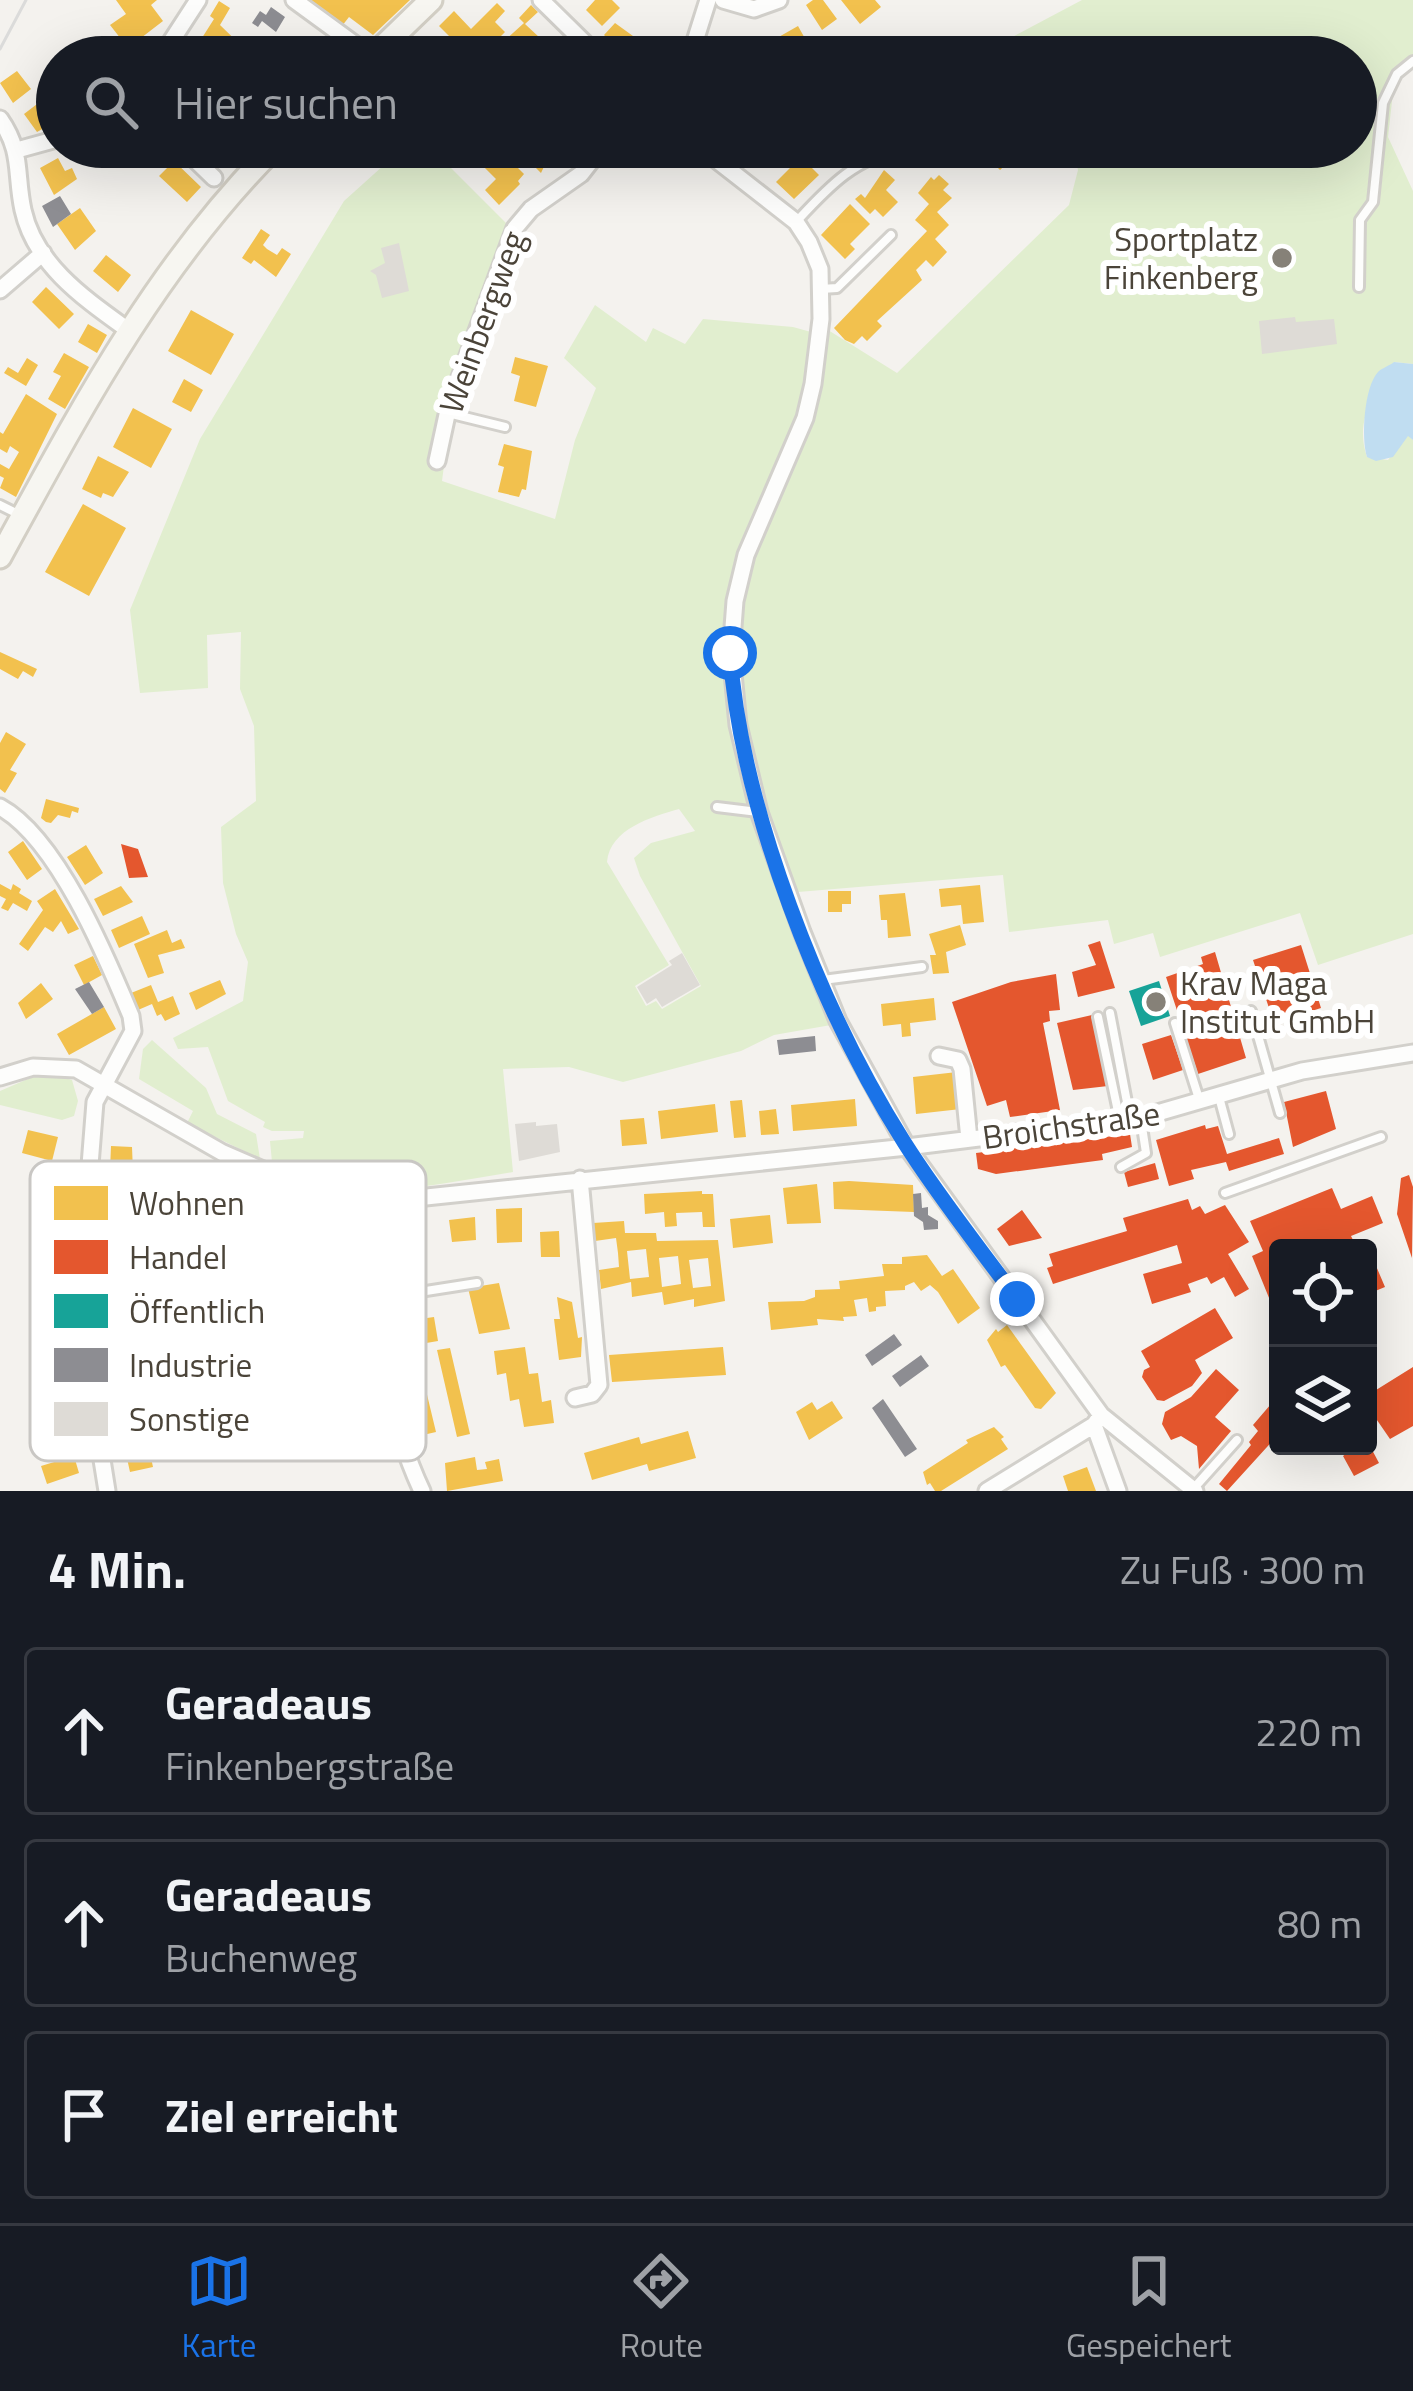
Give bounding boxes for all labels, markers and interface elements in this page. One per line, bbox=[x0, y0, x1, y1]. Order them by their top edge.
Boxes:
search box bbox=[36, 36, 1377, 168]
text: Hier suchen bbox=[174, 68, 398, 136]
icon: search bbox=[78, 69, 144, 135]
place label: Sportplatz Finkenberg bbox=[1104, 214, 1258, 302]
street label: Weinbergweg bbox=[426, 224, 538, 420]
marker: Sportplatz Finkenberg bbox=[1269, 245, 1295, 271]
route start bbox=[703, 626, 757, 680]
place label: Krav Maga Institut GmbH bbox=[1180, 958, 1375, 1046]
marker: Krav Maga Institut GmbH bbox=[1143, 989, 1169, 1015]
street label: Broichstraße bbox=[979, 1088, 1163, 1162]
legend bbox=[30, 1161, 426, 1461]
text: Wohnen bbox=[129, 1178, 245, 1228]
text: Handel bbox=[129, 1232, 227, 1282]
map controls bbox=[1269, 1239, 1377, 1455]
button: locate bbox=[1269, 1239, 1377, 1347]
route end bbox=[990, 1272, 1044, 1326]
text: Öffentlich bbox=[129, 1286, 265, 1336]
text: Industrie bbox=[129, 1340, 252, 1390]
button: layers bbox=[1269, 1347, 1377, 1455]
text: Sonstige bbox=[129, 1394, 250, 1444]
text: 4 Min. bbox=[48, 1530, 186, 1608]
text: Zu Fuß · 300 m bbox=[1120, 1540, 1365, 1599]
text: Geradeaus bbox=[165, 1668, 372, 1736]
icon: ahead bbox=[51, 1698, 117, 1764]
text: 220 m bbox=[1255, 1702, 1362, 1761]
text: Finkenbergstraße bbox=[165, 1736, 454, 1795]
text: Geradeaus bbox=[165, 1860, 372, 1928]
icon: ahead bbox=[51, 1890, 117, 1956]
text: 80 m bbox=[1277, 1894, 1362, 1953]
text: Buchenweg bbox=[165, 1928, 357, 1987]
text: Ziel erreicht bbox=[165, 2081, 398, 2149]
icon: arrive bbox=[51, 2082, 117, 2148]
tab: Karte bbox=[182, 2248, 257, 2370]
tab: Route bbox=[620, 2248, 703, 2370]
tab: Gespeichert bbox=[1066, 2248, 1231, 2370]

